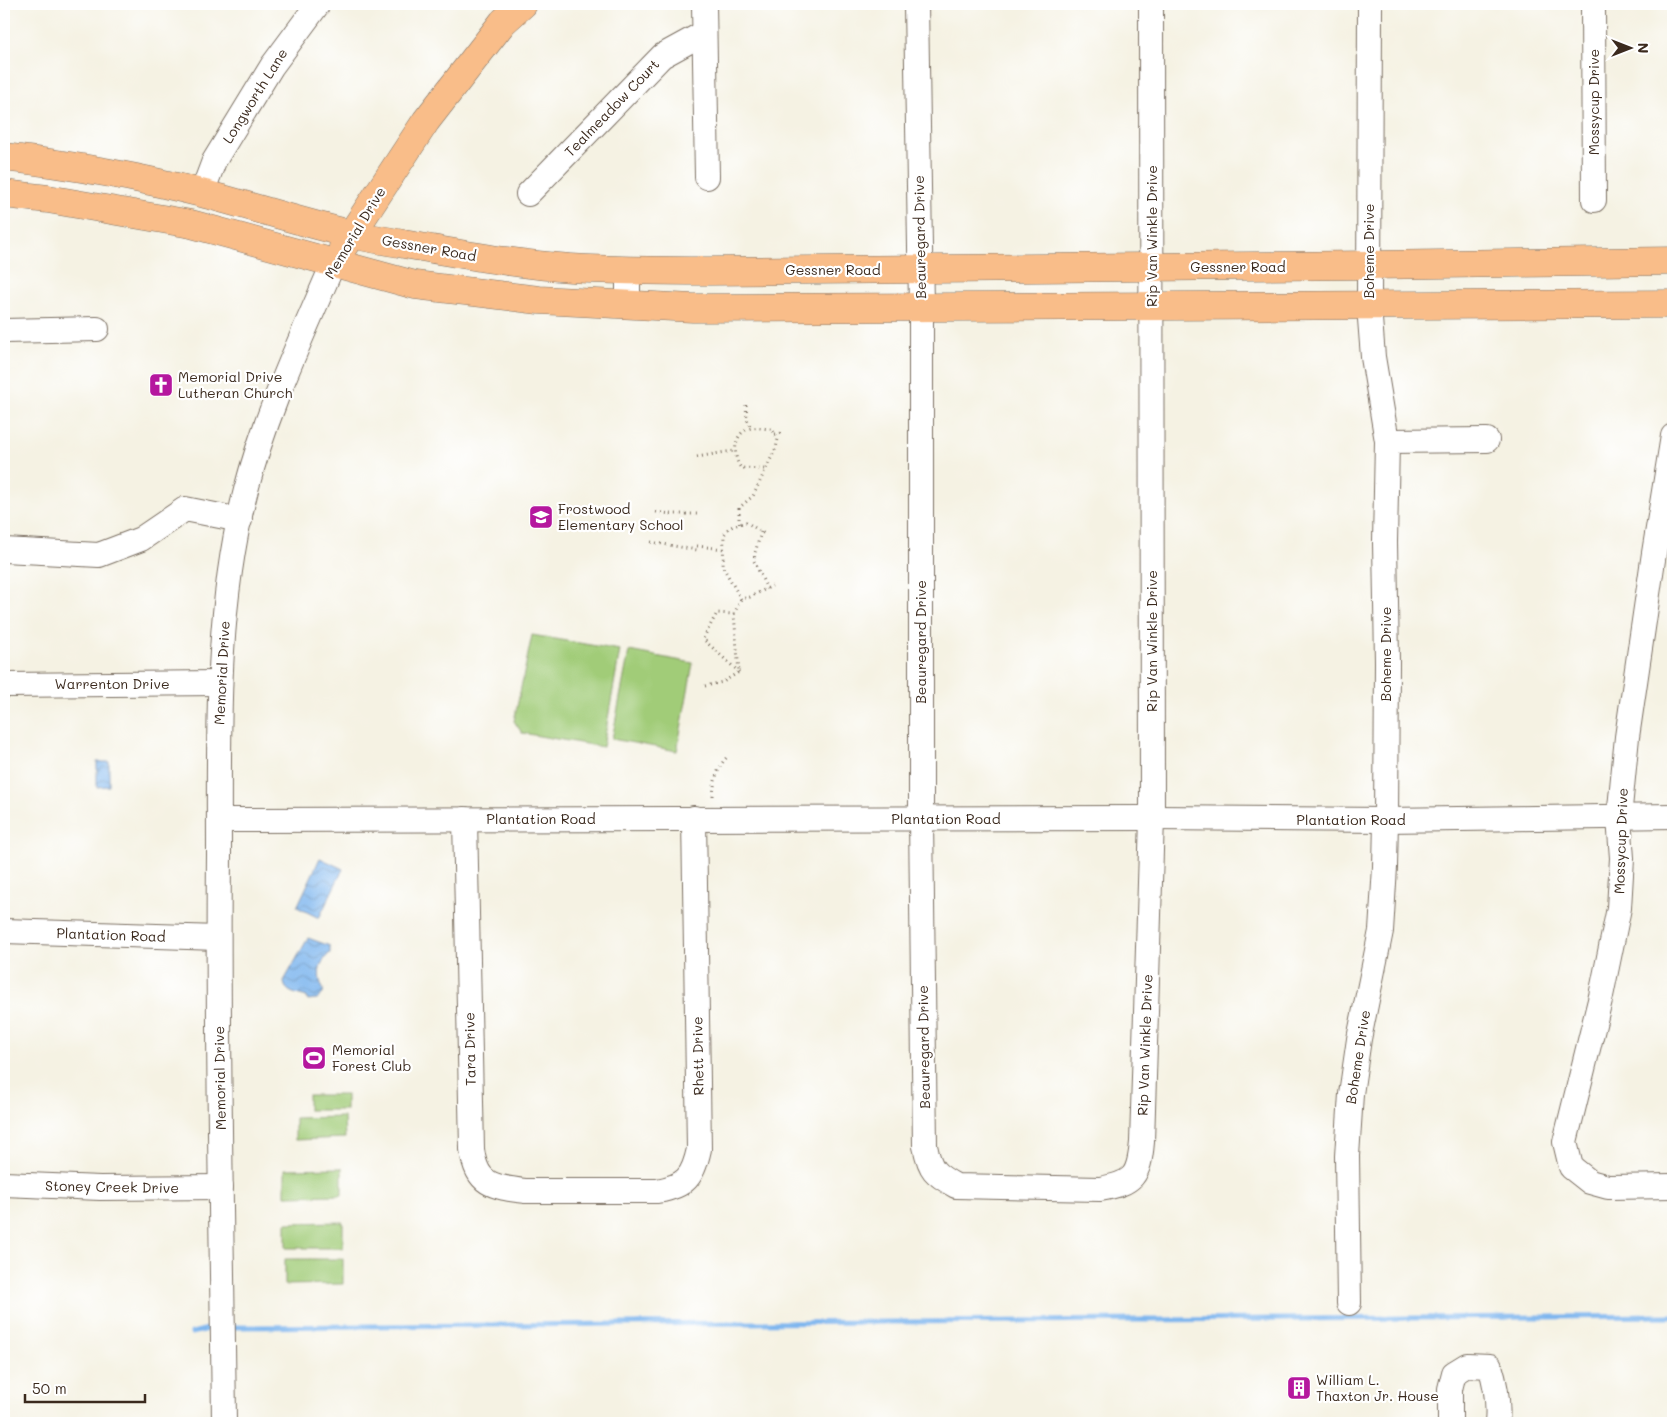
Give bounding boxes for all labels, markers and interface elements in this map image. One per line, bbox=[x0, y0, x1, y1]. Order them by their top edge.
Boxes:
north arrow bbox=[1604, 22, 1654, 72]
text: N bbox=[1634, 43, 1653, 53]
street label: Longworth Lane bbox=[218, 45, 291, 147]
street label: Mossycup Drive bbox=[1584, 49, 1603, 155]
street label: Tealmeadow Court bbox=[560, 55, 663, 161]
street label: Rip Van Winkle Drive bbox=[1142, 165, 1161, 307]
street label: Beauregard Drive bbox=[909, 175, 930, 299]
street label: Memorial Drive bbox=[320, 183, 390, 282]
street label: Boheme Drive bbox=[1359, 204, 1378, 298]
street label: Gessner Road bbox=[380, 230, 478, 265]
street label: Gessner Road bbox=[1190, 257, 1286, 276]
street label: Gessner Road bbox=[785, 260, 881, 279]
place label: Memorial Drive Lutheran Church bbox=[178, 367, 293, 402]
church icon: Memorial Drive Lutheran Church bbox=[148, 372, 174, 398]
place label: Frostwood Elementary School bbox=[558, 499, 684, 534]
school or university icon: Frostwood Elementary School bbox=[528, 504, 554, 530]
street label: Rip Van Winkle Drive bbox=[1142, 570, 1161, 712]
street label: Beauregard Drive bbox=[911, 580, 930, 704]
street label: Boheme Drive bbox=[1376, 607, 1395, 701]
street label: Memorial Drive bbox=[209, 620, 234, 726]
street label: Warrenton Drive bbox=[54, 674, 170, 693]
street label: Mossycup Drive bbox=[1609, 787, 1632, 894]
street label: Plantation Road bbox=[486, 809, 596, 828]
street label: Plantation Road bbox=[891, 809, 1001, 828]
street label: Plantation Road bbox=[1296, 810, 1406, 829]
street label: Plantation Road bbox=[56, 923, 166, 946]
street label: Rip Van Winkle Drive bbox=[1133, 974, 1156, 1116]
street label: Beauregard Drive bbox=[913, 985, 934, 1109]
street label: Boheme Drive bbox=[1341, 1009, 1374, 1105]
street label: Tara Drive bbox=[459, 1012, 480, 1086]
street label: Rhett Drive bbox=[687, 1016, 708, 1096]
street label: Memorial Drive bbox=[209, 1026, 230, 1130]
place label: Memorial Forest Club bbox=[332, 1040, 411, 1075]
sports icon: Memorial Forest Club bbox=[301, 1045, 327, 1071]
street label: Stoney Creek Drive bbox=[45, 1176, 179, 1197]
place label: William L. Thaxton Jr. House bbox=[1316, 1370, 1439, 1405]
scale bar bbox=[25, 1372, 145, 1404]
building icon: William L. Thaxton Jr. House bbox=[1286, 1375, 1312, 1401]
text: 50 m bbox=[32, 1378, 67, 1398]

